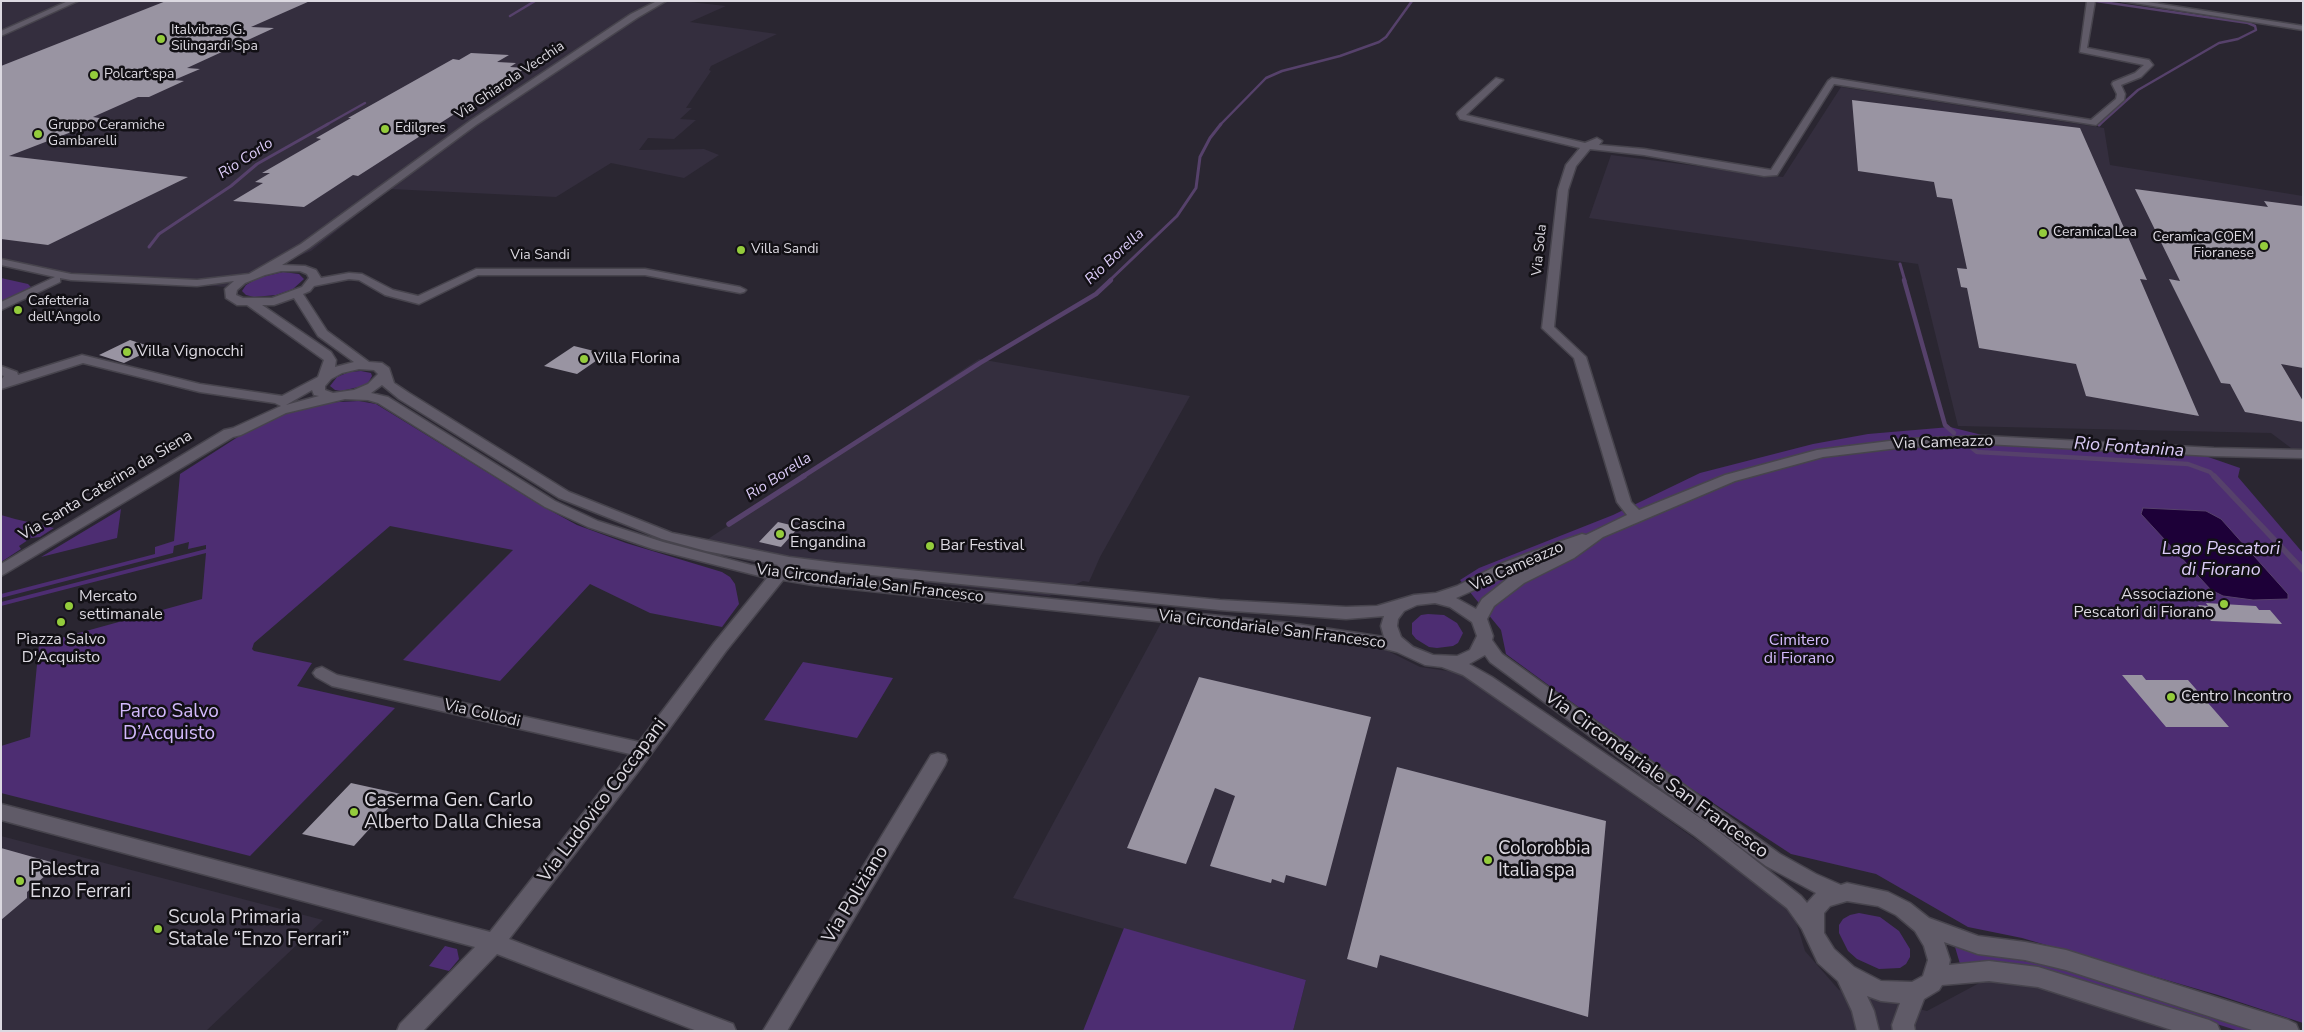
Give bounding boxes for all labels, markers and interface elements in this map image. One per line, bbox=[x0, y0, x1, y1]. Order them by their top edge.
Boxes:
place label: Italvibras G. Silingardi Spa bbox=[171, 23, 258, 56]
marker: Italvibras G. Silingardi Spa bbox=[155, 33, 167, 45]
street label: Via Ghiarola Vecchia bbox=[452, 38, 568, 124]
place label: Polcart spa bbox=[104, 67, 174, 83]
marker: Polcart spa bbox=[88, 69, 100, 81]
place label: Gruppo Ceramiche Gambarelli bbox=[48, 118, 165, 150]
place label: Edilgres bbox=[395, 121, 446, 137]
marker: Edilgres bbox=[379, 123, 391, 135]
marker: Gruppo Ceramiche Gambarelli bbox=[32, 128, 44, 140]
water label: Rio Corlo bbox=[215, 135, 277, 183]
street label: Via Sola bbox=[1529, 223, 1551, 277]
water label: Rio Borella bbox=[1082, 225, 1148, 289]
place label: Ceramica Lea bbox=[2053, 225, 2137, 241]
marker: Ceramica Lea bbox=[2037, 227, 2049, 239]
place label: Ceramica COEM Fioranese bbox=[2153, 230, 2254, 262]
marker: Ceramica COEM Fioranese bbox=[2258, 240, 2270, 252]
place label: Villa Sandi bbox=[751, 242, 819, 258]
marker: Villa Sandi bbox=[735, 244, 747, 256]
street label: Via Sandi bbox=[510, 248, 570, 264]
place label: Cafetteria dell'Angolo bbox=[28, 294, 100, 326]
marker: Cafetteria dell'Angolo bbox=[12, 304, 24, 316]
place label: Villa Vignocchi bbox=[137, 342, 243, 362]
marker: Villa Vignocchi bbox=[121, 346, 133, 358]
place label: Villa Florina bbox=[594, 349, 680, 369]
marker: Villa Florina bbox=[578, 353, 590, 365]
street label: Via Santa Caterina da Siena bbox=[16, 427, 196, 545]
street label: Via Cameazzo bbox=[1892, 432, 1994, 454]
water label: Rio Fontanina bbox=[2073, 433, 2185, 463]
water label: Rio Borella bbox=[743, 449, 815, 505]
place label: Cascina Engandina bbox=[790, 515, 866, 553]
marker: Cascina Engandina bbox=[774, 528, 786, 540]
place label: Bar Festival bbox=[940, 536, 1024, 556]
street label: Via Cameazzo bbox=[1467, 538, 1567, 596]
water label: Lago Pescatori di Fiorano bbox=[2162, 539, 2280, 582]
marker: Bar Festival bbox=[924, 540, 936, 552]
street label: Via Circondariale San Francesco bbox=[755, 561, 985, 607]
place label: Associazione Pescatori di Fiorano bbox=[2074, 585, 2214, 623]
place label: Mercato settimanale bbox=[79, 587, 163, 625]
marker: Associazione Pescatori di Fiorano bbox=[2218, 598, 2230, 610]
marker: Mercato settimanale bbox=[63, 600, 75, 612]
street label: Via Circondariale San Francesco bbox=[1157, 607, 1387, 653]
marker: Piazza Salvo D'Acquisto bbox=[55, 616, 67, 628]
place label: Piazza Salvo D'Acquisto bbox=[16, 630, 106, 668]
park label: Cimitero di Fiorano bbox=[1764, 631, 1834, 669]
street label: Via Circondariale San Francesco bbox=[1539, 686, 1773, 864]
place label: Centro Incontro bbox=[2181, 687, 2292, 707]
marker: Centro Incontro bbox=[2165, 691, 2177, 703]
street label: Via Collodi bbox=[442, 696, 522, 732]
park label: Parco Salvo D’Acquisto bbox=[119, 701, 219, 745]
street label: Via Ludovico Coccapani bbox=[534, 715, 672, 887]
place label: Caserma Gen. Carlo Alberto Dalla Chiesa bbox=[364, 790, 542, 834]
marker: Caserma Gen. Carlo Alberto Dalla Chiesa bbox=[348, 806, 360, 818]
place label: Colorobbia Italia spa bbox=[1498, 838, 1591, 882]
street label: Via Poliziano bbox=[818, 842, 894, 948]
marker: Colorobbia Italia spa bbox=[1482, 854, 1494, 866]
place label: Palestra Enzo Ferrari bbox=[30, 859, 131, 903]
marker: Palestra Enzo Ferrari bbox=[14, 875, 26, 887]
place label: Scuola Primaria Statale “Enzo Ferrari” bbox=[168, 907, 349, 951]
marker: Scuola Primaria Statale “Enzo Ferrari” bbox=[152, 923, 164, 935]

